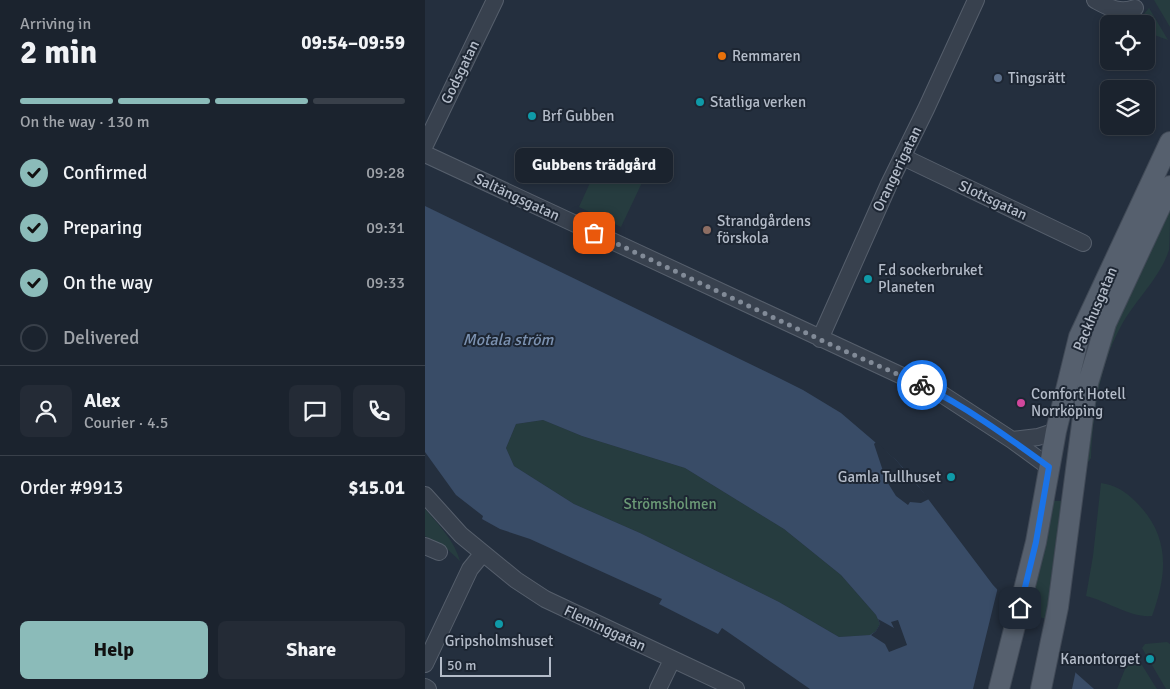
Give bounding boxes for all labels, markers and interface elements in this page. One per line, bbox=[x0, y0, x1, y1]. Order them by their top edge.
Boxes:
text: Arriving in bbox=[20, 14, 91, 34]
map controls bbox=[1100, 15, 1155, 135]
button: locate bbox=[1100, 15, 1155, 70]
text: 09:54–09:59 bbox=[301, 31, 405, 55]
text: 2 min bbox=[20, 33, 97, 72]
street label: Godsgatan bbox=[437, 37, 483, 107]
place label: Remmaren bbox=[732, 47, 801, 65]
marker: Remmaren bbox=[716, 50, 728, 62]
place label: Tingsrätt bbox=[1008, 69, 1065, 87]
marker: Tingsrätt bbox=[992, 72, 1004, 84]
button: layers bbox=[1100, 80, 1155, 135]
place label: Statliga verken bbox=[710, 93, 806, 111]
marker: Statliga verken bbox=[694, 96, 706, 108]
place label: Brf Gubben bbox=[542, 107, 615, 125]
marker: Brf Gubben bbox=[526, 110, 538, 122]
text: On the way · 130 m bbox=[20, 112, 150, 132]
street label: Orangerigatan bbox=[869, 123, 925, 215]
callout: Gubbens trädgård bbox=[515, 148, 673, 183]
text: Gubbens trädgård bbox=[532, 155, 656, 175]
icon: check bbox=[20, 159, 48, 187]
text: Confirmed bbox=[63, 161, 147, 185]
text: 09:28 bbox=[366, 163, 405, 183]
street label: Saltängsgatan bbox=[471, 169, 563, 225]
street label: Slottsgatan bbox=[956, 176, 1030, 224]
pin bbox=[573, 212, 615, 254]
place label: Strandgårdens förskola bbox=[717, 212, 811, 247]
icon: check bbox=[20, 214, 48, 242]
text: Preparing bbox=[63, 216, 142, 240]
text: 09:31 bbox=[366, 218, 405, 238]
icon: bag bbox=[580, 219, 608, 247]
marker: Strandgårdens förskola bbox=[701, 224, 713, 236]
place label: F.d sockerbruket Planeten bbox=[878, 261, 983, 296]
street label: Packhusgatan bbox=[1069, 264, 1121, 354]
icon: check bbox=[20, 269, 48, 297]
text: On the way bbox=[63, 271, 153, 295]
text: 09:33 bbox=[366, 273, 405, 293]
marker: F.d sockerbruket Planeten bbox=[862, 273, 874, 285]
text: Delivered bbox=[63, 326, 139, 350]
water label: Motala ström bbox=[463, 330, 554, 350]
courier bbox=[897, 360, 947, 410]
icon: bike bbox=[908, 371, 936, 399]
button: person bbox=[20, 385, 72, 437]
button: chat bbox=[289, 385, 341, 437]
button: phone bbox=[353, 385, 405, 437]
place label: Comfort Hotell Norrköping bbox=[1031, 385, 1126, 420]
text: Alex bbox=[84, 389, 120, 413]
marker: Comfort Hotell Norrköping bbox=[1015, 397, 1027, 409]
text: Courier · 4.5 bbox=[84, 413, 168, 433]
place label: Gamla Tullhuset bbox=[838, 468, 941, 486]
marker: Gamla Tullhuset bbox=[945, 471, 957, 483]
text: Order #9913 bbox=[20, 476, 123, 500]
text: $15.01 bbox=[348, 476, 405, 500]
park label: Strömsholmen bbox=[623, 495, 717, 513]
pin bbox=[999, 587, 1041, 629]
icon: home bbox=[1006, 594, 1034, 622]
street label: Fleminggatan bbox=[561, 601, 649, 655]
marker: Gripsholmshuset bbox=[493, 618, 505, 630]
button: Help bbox=[20, 621, 208, 679]
button: Share bbox=[218, 621, 405, 679]
place label: Gripsholmshuset bbox=[445, 632, 553, 650]
place label: Kanontorget bbox=[1060, 650, 1140, 668]
marker: Kanontorget bbox=[1144, 653, 1156, 665]
scale bar bbox=[440, 654, 551, 677]
text: 50 m bbox=[447, 657, 476, 674]

